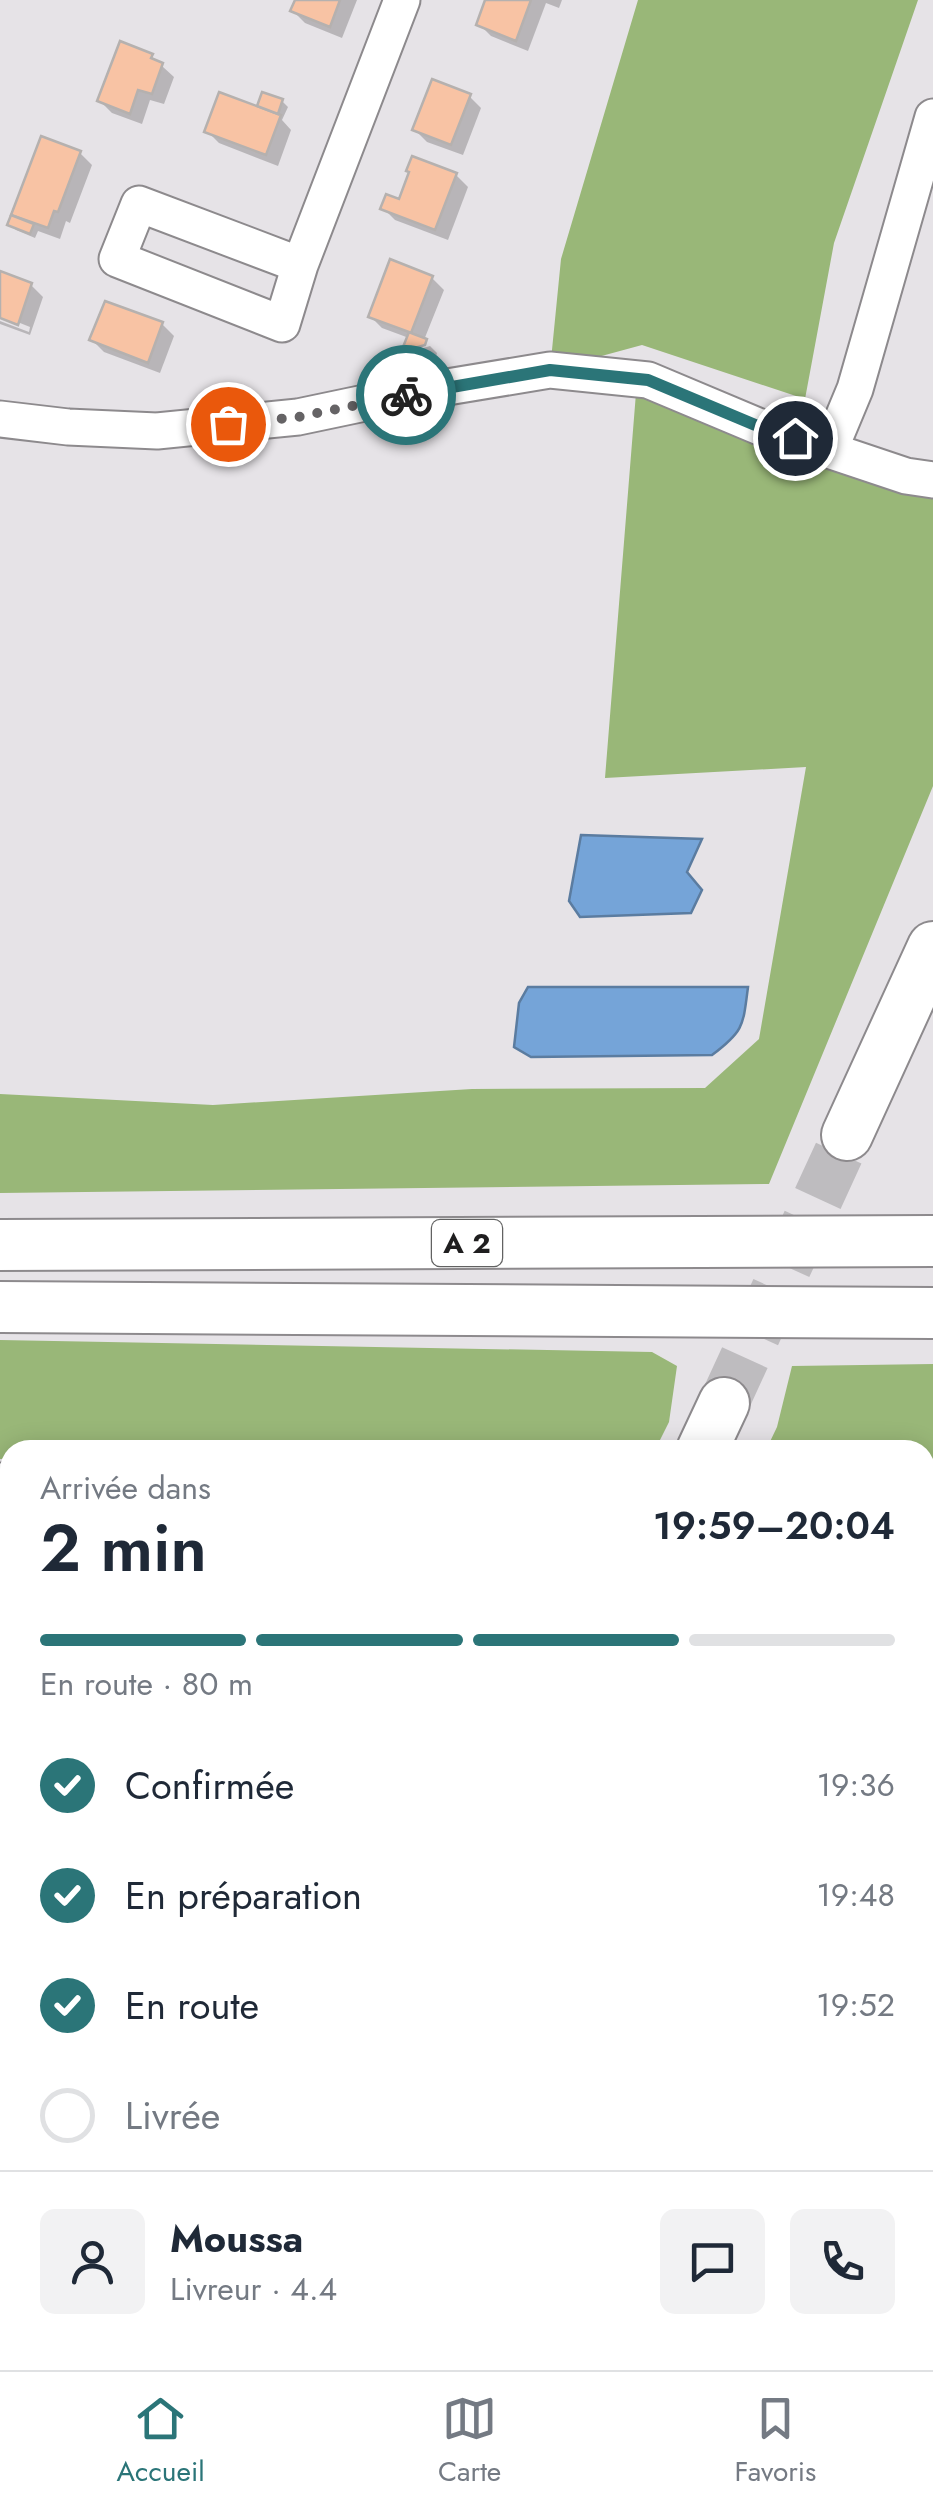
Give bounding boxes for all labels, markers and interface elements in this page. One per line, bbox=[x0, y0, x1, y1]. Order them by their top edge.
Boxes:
courier bbox=[356, 345, 456, 445]
icon: bike bbox=[379, 368, 434, 423]
pin bbox=[186, 382, 271, 467]
pin bbox=[753, 396, 838, 481]
icon: bag bbox=[201, 397, 256, 452]
icon: home bbox=[768, 411, 823, 466]
road number: A 2 bbox=[432, 1220, 502, 1266]
text: Arrivée dans bbox=[40, 1465, 211, 1511]
text: 19:59–20:04 bbox=[653, 1498, 895, 1553]
text: 2 min bbox=[40, 1501, 207, 1595]
text: En route · 80 m bbox=[40, 1661, 253, 1707]
icon: check bbox=[40, 1758, 95, 1813]
text: Confirmée bbox=[125, 1758, 294, 1813]
text: 19:36 bbox=[817, 1762, 895, 1808]
icon: check bbox=[40, 1868, 95, 1923]
text: En préparation bbox=[125, 1868, 362, 1923]
text: 19:48 bbox=[816, 1872, 895, 1918]
icon: check bbox=[40, 1978, 95, 2033]
text: En route bbox=[125, 1978, 259, 2033]
text: 19:52 bbox=[816, 1982, 895, 2028]
text: Livrée bbox=[125, 2088, 220, 2143]
button: person bbox=[40, 2209, 145, 2314]
button: chat bbox=[660, 2209, 765, 2314]
button: phone bbox=[790, 2209, 895, 2314]
text: Moussa bbox=[170, 2211, 303, 2266]
text: Livreur · 4.4 bbox=[170, 2266, 337, 2312]
tab: Accueil bbox=[117, 2391, 205, 2492]
tab: Carte bbox=[438, 2391, 501, 2492]
tab: Favoris bbox=[735, 2391, 816, 2492]

